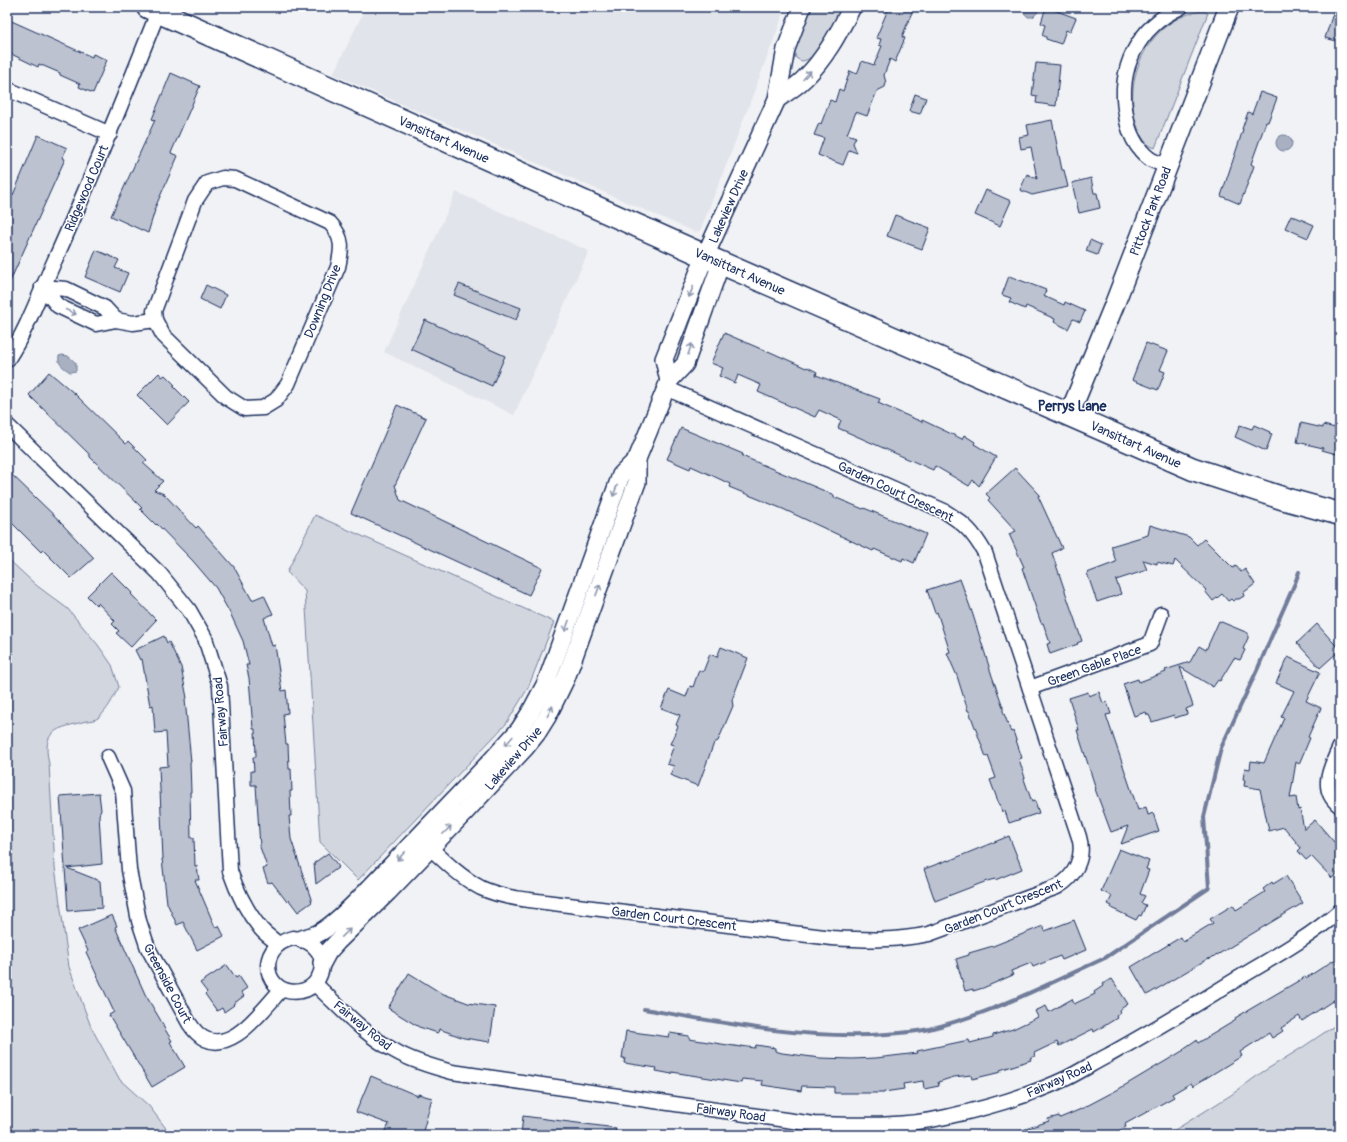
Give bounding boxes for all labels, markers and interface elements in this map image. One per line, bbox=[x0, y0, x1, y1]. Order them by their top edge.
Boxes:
one-way arrow bbox=[803, 70, 812, 80]
street label: Vansittart Avenue bbox=[396, 113, 492, 167]
street label: Ridgewood Court bbox=[61, 142, 113, 234]
street label: Pittock Park Road bbox=[1127, 164, 1175, 258]
street label: Lakeview Drive bbox=[706, 166, 753, 246]
street label: Vansittart Avenue bbox=[692, 245, 788, 299]
street label: Downing Drive bbox=[301, 262, 345, 340]
one-way arrow bbox=[687, 286, 694, 298]
one-way arrow bbox=[65, 309, 77, 316]
one-way arrow bbox=[687, 344, 695, 356]
district label: Perrys Lane bbox=[1038, 398, 1107, 415]
street label: Vansittart Avenue bbox=[1088, 418, 1184, 472]
street label: Garden Court Crescent bbox=[835, 458, 957, 526]
one-way arrow bbox=[611, 484, 619, 496]
one-way arrow bbox=[594, 585, 602, 597]
one-way arrow bbox=[563, 620, 571, 632]
street label: Green Gable Place bbox=[1045, 641, 1144, 690]
street label: Fairway Road bbox=[210, 676, 232, 748]
one-way arrow bbox=[547, 705, 554, 717]
street label: Lakeview Drive bbox=[482, 723, 546, 794]
one-way arrow bbox=[504, 736, 513, 747]
one-way arrow bbox=[442, 825, 452, 835]
one-way arrow bbox=[396, 851, 406, 861]
street label: Garden Court Crescent bbox=[942, 876, 1065, 938]
street label: Garden Court Crescent bbox=[610, 903, 738, 935]
one-way arrow bbox=[341, 928, 351, 938]
street label: Greenside Court bbox=[139, 941, 195, 1027]
street label: Fairway Road bbox=[330, 997, 395, 1054]
street label: Fairway Road bbox=[1024, 1058, 1095, 1101]
street label: Fairway Road bbox=[695, 1100, 767, 1126]

